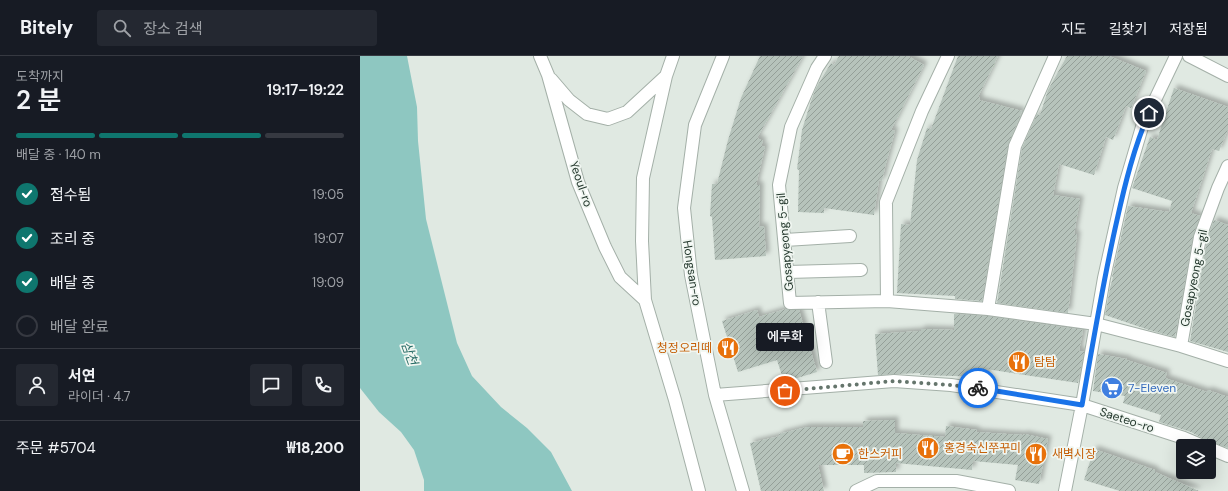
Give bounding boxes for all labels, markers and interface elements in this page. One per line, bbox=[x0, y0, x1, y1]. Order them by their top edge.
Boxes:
search box bbox=[97, 10, 377, 46]
text: Bitely bbox=[20, 15, 73, 40]
icon: search bbox=[111, 17, 133, 39]
text: 장소 검색 bbox=[143, 19, 203, 39]
text: 지도 bbox=[1061, 20, 1087, 38]
text: 길찾기 bbox=[1109, 20, 1147, 38]
text: 저장됨 bbox=[1169, 20, 1208, 38]
text: 도착까지 bbox=[16, 68, 64, 85]
text: 19:17–19:22 bbox=[267, 80, 344, 100]
text: 2 분 bbox=[16, 83, 61, 117]
pin bbox=[1132, 96, 1166, 130]
icon: home bbox=[1138, 102, 1160, 124]
text: 배달 중 · 140 m bbox=[16, 146, 101, 163]
street label: Yeoul-ro bbox=[566, 159, 596, 209]
icon: check bbox=[16, 183, 38, 205]
text: 접수됨 bbox=[50, 185, 91, 205]
text: 19:05 bbox=[312, 186, 344, 203]
street label: Gosapyeong 5-gil bbox=[773, 192, 797, 292]
icon: check bbox=[16, 227, 38, 249]
street label: Gosapyeong 5-gil bbox=[1177, 228, 1211, 328]
text: 조리 중 bbox=[50, 229, 95, 249]
text: 19:07 bbox=[314, 230, 344, 247]
street label: Hongsan-ro bbox=[679, 239, 705, 307]
icon: check bbox=[16, 271, 38, 293]
text: 배달 중 bbox=[50, 273, 95, 293]
text: 19:09 bbox=[312, 274, 344, 291]
text: 배달 완료 bbox=[50, 317, 109, 337]
callout: 에루화 bbox=[756, 323, 814, 351]
text: 에루화 bbox=[767, 328, 803, 345]
restaurant icon: 청정오리떼 bbox=[715, 335, 741, 361]
water label: 삼천 bbox=[397, 339, 422, 368]
place label: 청정오리떼 bbox=[657, 340, 712, 356]
restaurant icon: 탐탐 bbox=[1006, 349, 1032, 375]
place label: 탐탐 bbox=[1034, 354, 1056, 370]
button: person bbox=[16, 364, 58, 406]
button: chat bbox=[250, 364, 292, 406]
button: phone bbox=[302, 364, 344, 406]
text: 서연 bbox=[68, 366, 96, 386]
courier bbox=[958, 368, 998, 408]
pin bbox=[768, 374, 802, 408]
supermarket icon: 7-Eleven bbox=[1099, 375, 1125, 401]
icon: bike bbox=[967, 377, 989, 399]
icon: bag bbox=[774, 380, 796, 402]
place label: 7-Eleven bbox=[1128, 380, 1176, 396]
text: 라이더 · 4.7 bbox=[68, 388, 130, 405]
street label: Saeteo-ro bbox=[1098, 404, 1156, 436]
restaurant icon: 홍경숙신쭈꾸미 bbox=[915, 435, 941, 461]
text: 주문 #5704 bbox=[16, 438, 96, 458]
text: ₩18,200 bbox=[287, 438, 344, 458]
map controls bbox=[1176, 439, 1216, 479]
button: layers bbox=[1176, 439, 1216, 479]
place label: 홍경숙신쭈꾸미 bbox=[944, 440, 1021, 456]
cafe icon: 한스커피 bbox=[830, 441, 856, 467]
restaurant icon: 새벽시장 bbox=[1023, 441, 1049, 467]
place label: 한스커피 bbox=[858, 446, 902, 462]
place label: 새벽시장 bbox=[1052, 446, 1096, 462]

